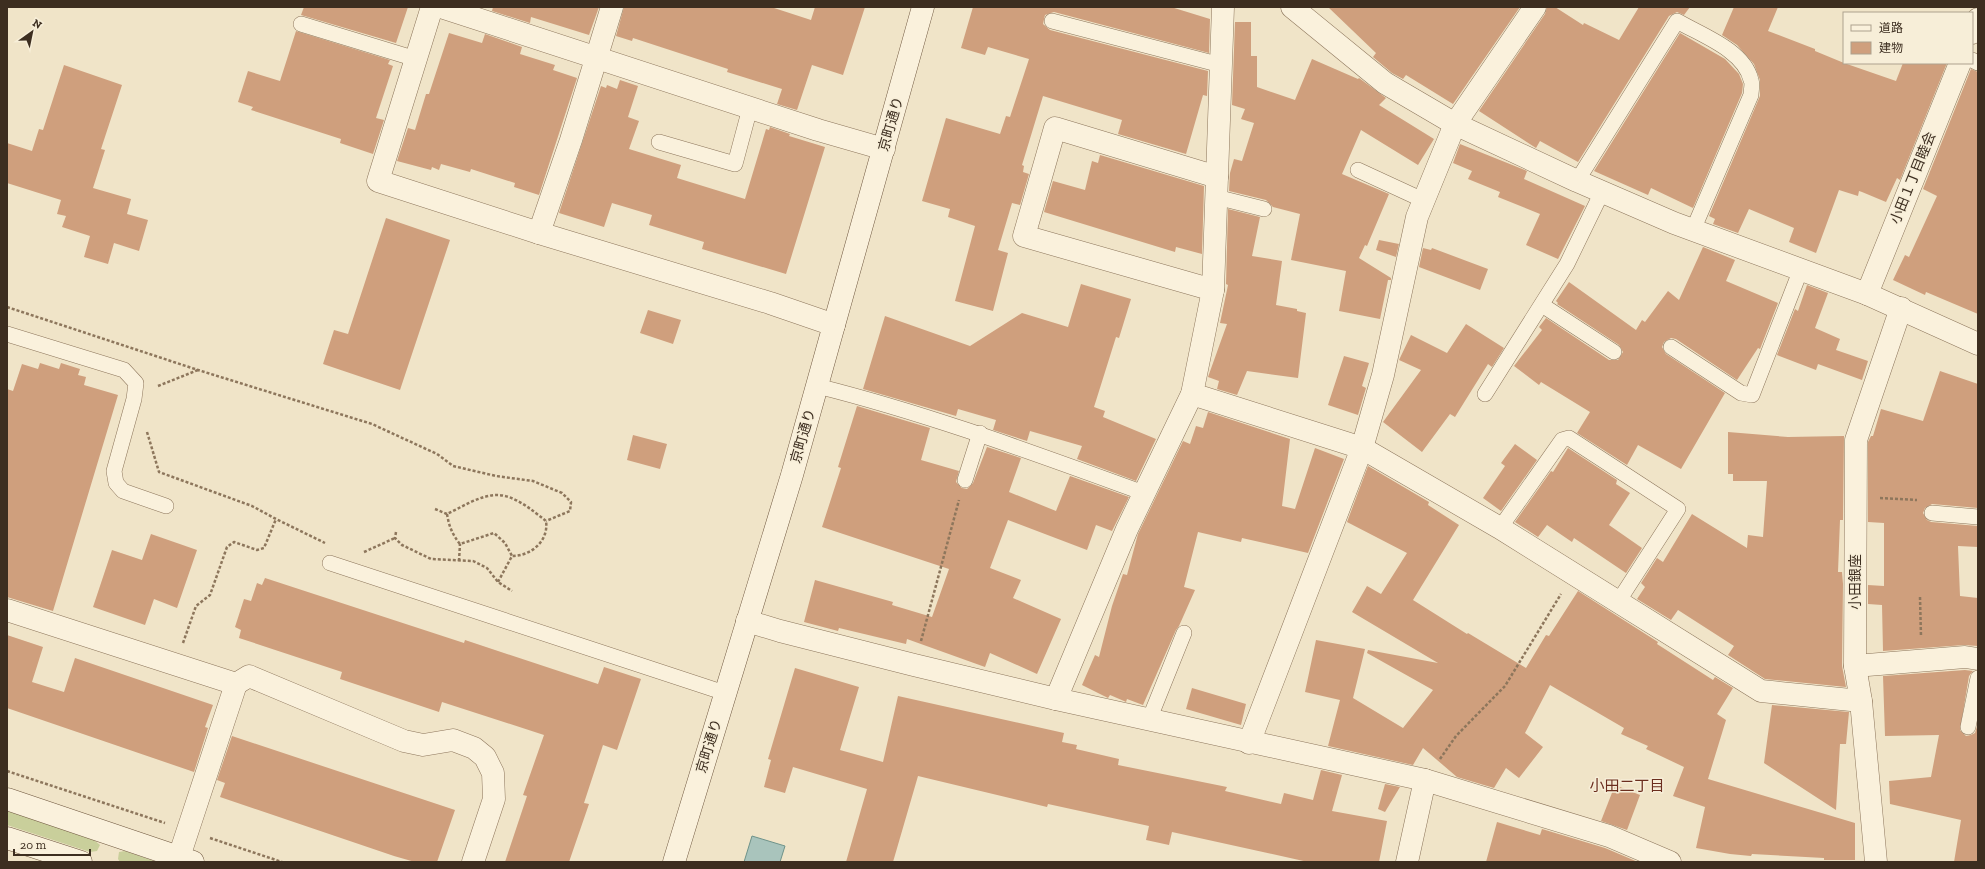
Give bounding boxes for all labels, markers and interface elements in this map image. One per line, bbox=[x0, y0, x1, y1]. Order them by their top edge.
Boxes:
north arrow bbox=[12, 12, 52, 52]
legend bbox=[1843, 12, 1973, 64]
text: N bbox=[30, 16, 45, 32]
text: 道路 bbox=[1879, 21, 1903, 35]
text: 建物 bbox=[1879, 41, 1903, 55]
street label: 京町通り bbox=[875, 95, 907, 153]
street label: 小田１丁目睦会 bbox=[1887, 129, 1939, 227]
street label: 京町通り bbox=[787, 407, 819, 465]
street label: 小田銀座 bbox=[1847, 554, 1864, 610]
street label: 京町通り bbox=[693, 717, 725, 775]
district label: 小田二丁目 bbox=[1589, 777, 1665, 795]
scale bar bbox=[14, 831, 90, 857]
text: 20 m bbox=[20, 838, 47, 852]

